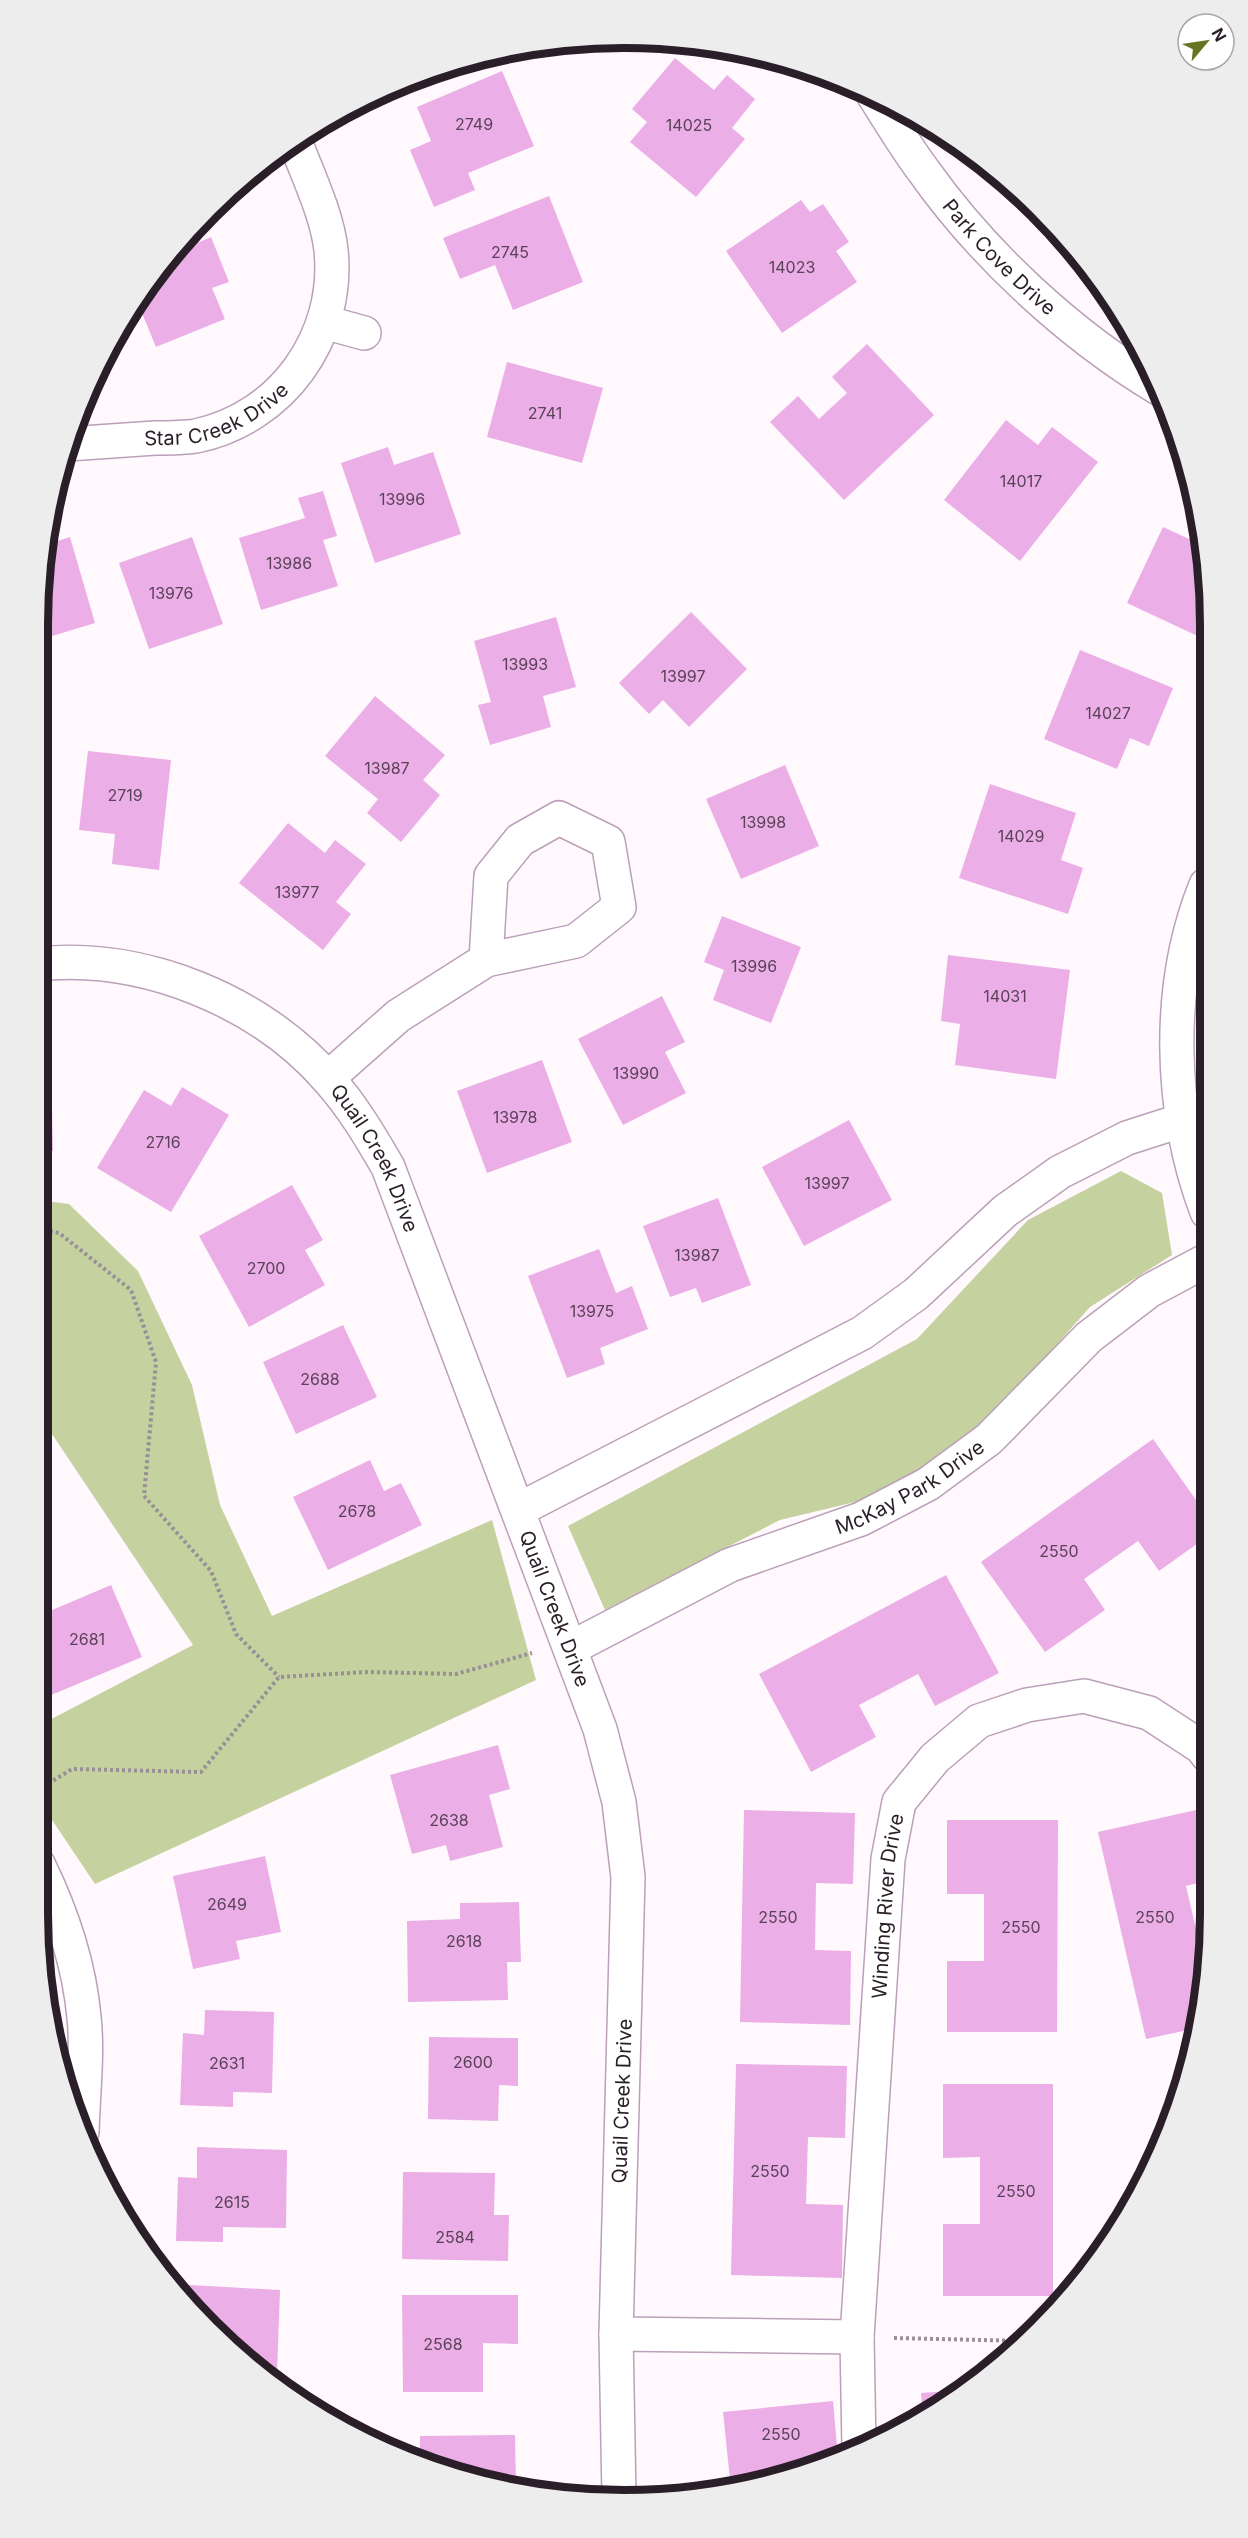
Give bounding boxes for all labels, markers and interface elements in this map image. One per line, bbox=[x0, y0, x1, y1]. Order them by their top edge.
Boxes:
north arrow bbox=[1176, 12, 1236, 72]
text: N bbox=[1207, 25, 1231, 45]
house number: 2749 bbox=[455, 114, 493, 134]
house number: 14025 bbox=[666, 115, 712, 135]
street label: Park Cove Drive bbox=[937, 194, 1061, 320]
house number: 2745 bbox=[491, 242, 529, 262]
house number: 14023 bbox=[769, 257, 815, 277]
street label: Star Creek Drive bbox=[143, 378, 293, 451]
house number: 2741 bbox=[528, 403, 562, 423]
house number: 14017 bbox=[1000, 471, 1042, 491]
house number: 13996 bbox=[379, 489, 425, 509]
house number: 13986 bbox=[266, 553, 312, 573]
house number: 13976 bbox=[149, 583, 193, 603]
house number: 13993 bbox=[502, 654, 548, 674]
house number: 13997 bbox=[661, 666, 705, 686]
house number: 14027 bbox=[1085, 703, 1131, 723]
house number: 13987 bbox=[364, 758, 410, 778]
house number: 2719 bbox=[107, 785, 143, 805]
house number: 13998 bbox=[740, 812, 786, 832]
house number: 14029 bbox=[998, 826, 1044, 846]
house number: 13977 bbox=[275, 882, 319, 902]
house number: 13996 bbox=[731, 956, 777, 976]
house number: 14031 bbox=[983, 986, 1027, 1006]
house number: 13990 bbox=[613, 1063, 659, 1083]
street label: Quail Creek Drive bbox=[325, 1079, 423, 1235]
house number: 13978 bbox=[493, 1107, 537, 1127]
house number: 2716 bbox=[145, 1132, 181, 1152]
house number: 13997 bbox=[805, 1173, 849, 1193]
house number: 13987 bbox=[674, 1245, 720, 1265]
house number: 2700 bbox=[247, 1258, 285, 1278]
house number: 13975 bbox=[570, 1301, 614, 1321]
house number: 2688 bbox=[300, 1369, 340, 1389]
street label: McKay Park Drive bbox=[832, 1435, 989, 1539]
house number: 2678 bbox=[338, 1501, 376, 1521]
street label: Quail Creek Drive bbox=[514, 1527, 595, 1690]
house number: 2550 bbox=[1039, 1541, 1079, 1561]
house number: 2681 bbox=[69, 1629, 105, 1649]
house number: 2638 bbox=[429, 1810, 469, 1830]
street label: Winding River Drive bbox=[867, 1811, 909, 2000]
house number: 2649 bbox=[207, 1894, 247, 1914]
house number: 2550 bbox=[758, 1907, 798, 1927]
house number: 2550 bbox=[1135, 1907, 1175, 1927]
house number: 2550 bbox=[1001, 1917, 1041, 1937]
house number: 2618 bbox=[446, 1931, 482, 1951]
street label: Quail Creek Drive bbox=[607, 2018, 637, 2184]
house number: 2600 bbox=[453, 2052, 493, 2072]
house number: 2631 bbox=[209, 2053, 245, 2073]
house number: 2550 bbox=[750, 2161, 790, 2181]
house number: 2550 bbox=[996, 2181, 1036, 2201]
house number: 2615 bbox=[214, 2192, 250, 2212]
house number: 2584 bbox=[435, 2227, 475, 2247]
house number: 2568 bbox=[423, 2334, 463, 2354]
house number: 2550 bbox=[761, 2424, 801, 2444]

